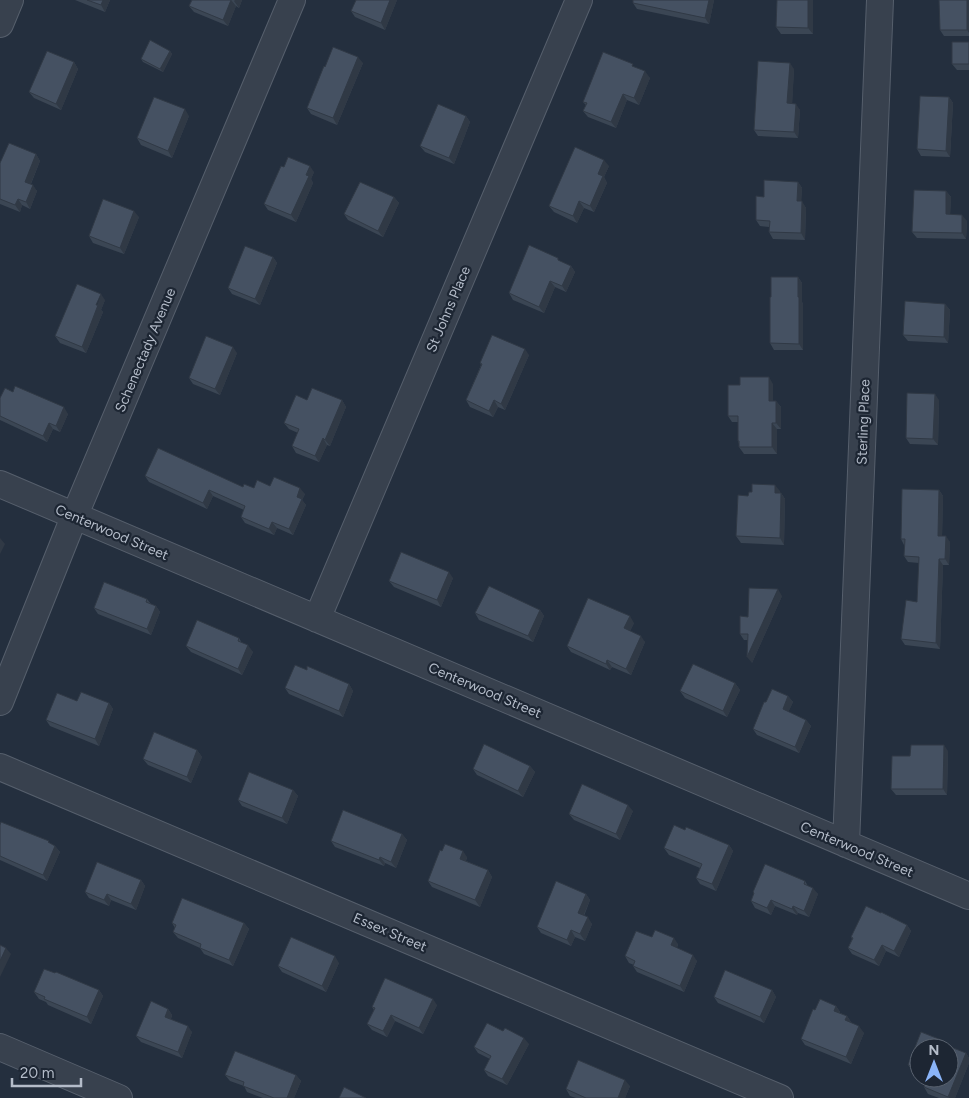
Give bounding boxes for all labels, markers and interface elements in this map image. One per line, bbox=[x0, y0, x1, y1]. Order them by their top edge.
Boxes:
street label: St Johns Place bbox=[423, 263, 474, 355]
street label: Schenectady Avenue bbox=[112, 285, 179, 415]
street label: Sterling Place bbox=[854, 379, 874, 465]
street label: Centerwood Street bbox=[53, 501, 171, 564]
street label: Centerwood Street bbox=[426, 659, 544, 722]
street label: Centerwood Street bbox=[798, 818, 916, 881]
street label: Essex Street bbox=[350, 909, 429, 956]
north arrow bbox=[909, 1038, 959, 1088]
text: N bbox=[929, 1042, 939, 1059]
scale bar bbox=[12, 1056, 81, 1088]
text: 20 m bbox=[20, 1064, 54, 1082]

